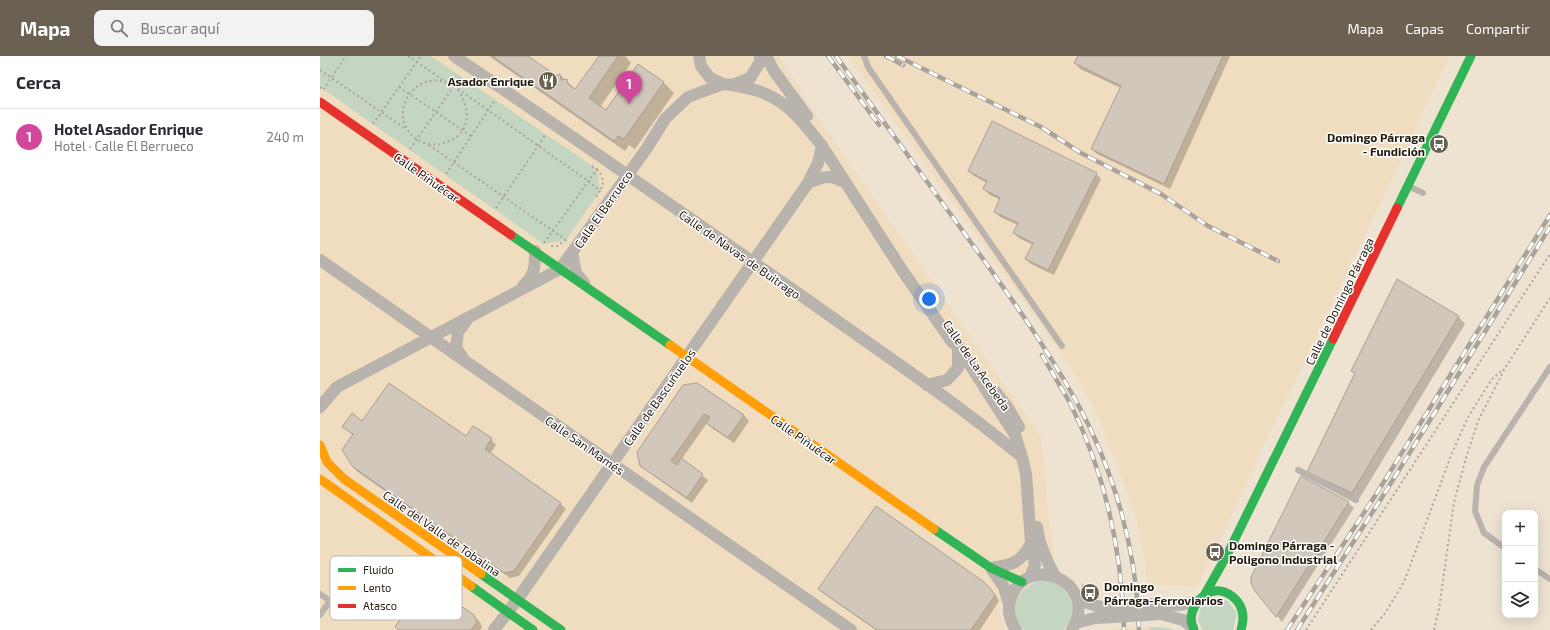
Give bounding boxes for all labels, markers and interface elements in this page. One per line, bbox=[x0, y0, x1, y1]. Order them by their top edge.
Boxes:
search box bbox=[94, 10, 374, 46]
text: Mapa bbox=[20, 17, 70, 40]
icon: search bbox=[108, 17, 130, 39]
text: Buscar aquí bbox=[140, 19, 220, 37]
text: Mapa bbox=[1348, 20, 1383, 37]
text: Capas bbox=[1405, 20, 1444, 37]
text: Compartir bbox=[1466, 20, 1530, 37]
restaurant icon: Asador Enrique bbox=[537, 70, 559, 92]
pin: 1 bbox=[616, 71, 642, 104]
text: Cerca bbox=[16, 72, 61, 92]
place label: Asador Enrique bbox=[448, 74, 534, 88]
text: Hotel Asador Enrique bbox=[54, 120, 203, 138]
text: 1 bbox=[26, 129, 32, 145]
text: 240 m bbox=[267, 129, 304, 145]
place label: Domingo Párraga - Fundición bbox=[1327, 130, 1425, 158]
bus stop icon: Domingo Párraga - Fundición bbox=[1428, 133, 1450, 155]
text: Hotel · Calle El Berrueco bbox=[54, 138, 194, 154]
street label: Calle Piñuécar bbox=[391, 149, 463, 205]
street label: Calle El Berrueco bbox=[571, 167, 635, 251]
street label: Calle de Navas de Buitrago bbox=[677, 207, 804, 301]
street label: Calle de Domingo Párraga bbox=[1302, 235, 1376, 367]
your location bbox=[919, 289, 939, 309]
street label: Calle de La Acebeda bbox=[941, 317, 1013, 413]
street label: Calle de Bascuñuelos bbox=[620, 346, 698, 448]
street label: Calle Piñuécar bbox=[768, 411, 840, 467]
street label: Calle San Mamés bbox=[543, 413, 627, 477]
street label: Calle del Valle de Tobalina bbox=[381, 487, 503, 579]
map controls bbox=[1502, 510, 1538, 618]
button: + bbox=[1502, 510, 1538, 546]
place label: Domingo Párraga - Poligono Industrial bbox=[1229, 538, 1337, 566]
bus stop icon: Domingo Párraga - Poligono Industrial bbox=[1204, 541, 1226, 563]
button: − bbox=[1502, 546, 1538, 582]
legend bbox=[330, 556, 462, 620]
text: Fluido bbox=[363, 563, 394, 576]
place label: Domingo Párraga-Ferroviarios bbox=[1104, 579, 1223, 607]
text: Lento bbox=[363, 581, 391, 594]
bus stop icon: Domingo Párraga-Ferroviarios bbox=[1079, 582, 1101, 604]
button: layers bbox=[1502, 582, 1538, 618]
text: Atasco bbox=[363, 599, 397, 612]

